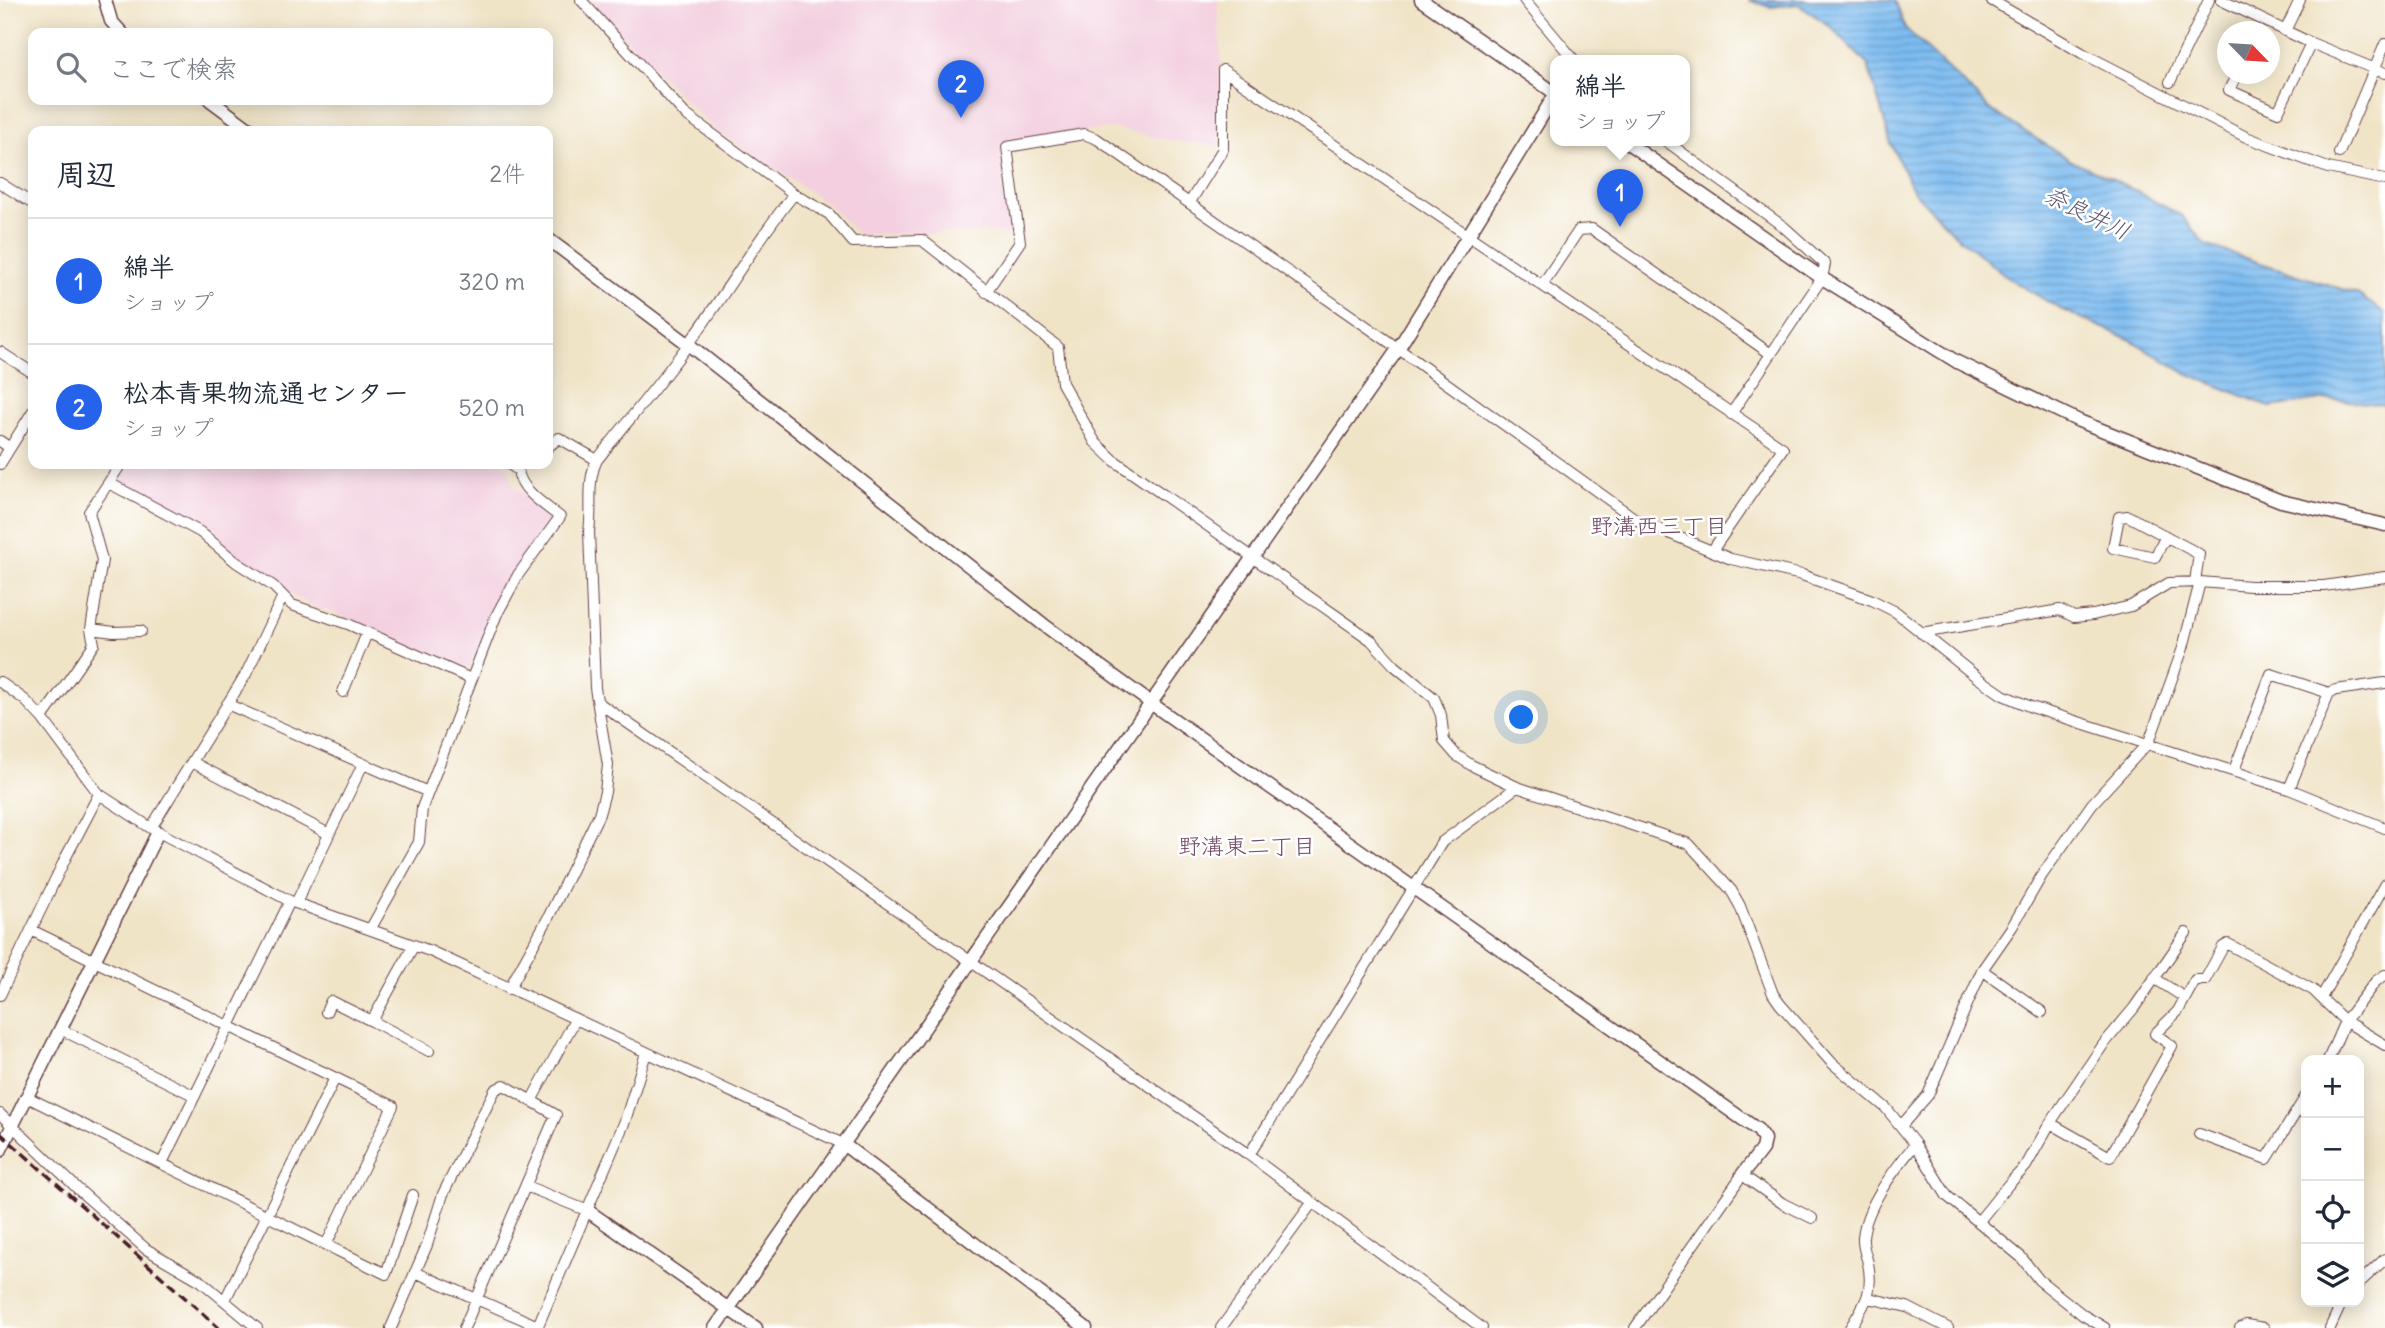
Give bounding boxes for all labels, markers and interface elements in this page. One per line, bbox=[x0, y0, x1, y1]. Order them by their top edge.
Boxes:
north arrow bbox=[2217, 21, 2280, 84]
search box bbox=[28, 28, 553, 105]
icon: search bbox=[52, 48, 90, 86]
text: ここで検索 bbox=[108, 52, 238, 85]
popup bbox=[1550, 55, 1690, 146]
pin: 2 bbox=[938, 60, 984, 118]
text: 綿半 bbox=[1574, 69, 1626, 102]
text: ショップ bbox=[1574, 106, 1666, 135]
text: 周辺 bbox=[56, 155, 116, 193]
text: 2件 bbox=[489, 159, 525, 188]
pin: 1 bbox=[1597, 169, 1643, 227]
water label: 奈良井川 bbox=[2040, 179, 2135, 246]
text: 綿半 bbox=[123, 250, 175, 283]
text: 1 bbox=[74, 267, 84, 296]
text: 320 m bbox=[459, 267, 525, 296]
text: ショップ bbox=[123, 287, 214, 316]
text: 松本青果物流通センター bbox=[123, 376, 409, 409]
text: 2 bbox=[73, 393, 85, 422]
text: 520 m bbox=[458, 393, 525, 422]
text: ショップ bbox=[123, 413, 214, 442]
district label: 野溝西三丁目 bbox=[1590, 511, 1728, 540]
your location bbox=[1504, 700, 1538, 734]
district label: 野溝東二丁目 bbox=[1178, 831, 1316, 860]
map controls bbox=[2301, 1055, 2364, 1307]
button: + bbox=[2301, 1055, 2364, 1118]
button: − bbox=[2301, 1118, 2364, 1181]
button: locate bbox=[2301, 1181, 2364, 1244]
button: layers bbox=[2301, 1244, 2364, 1307]

